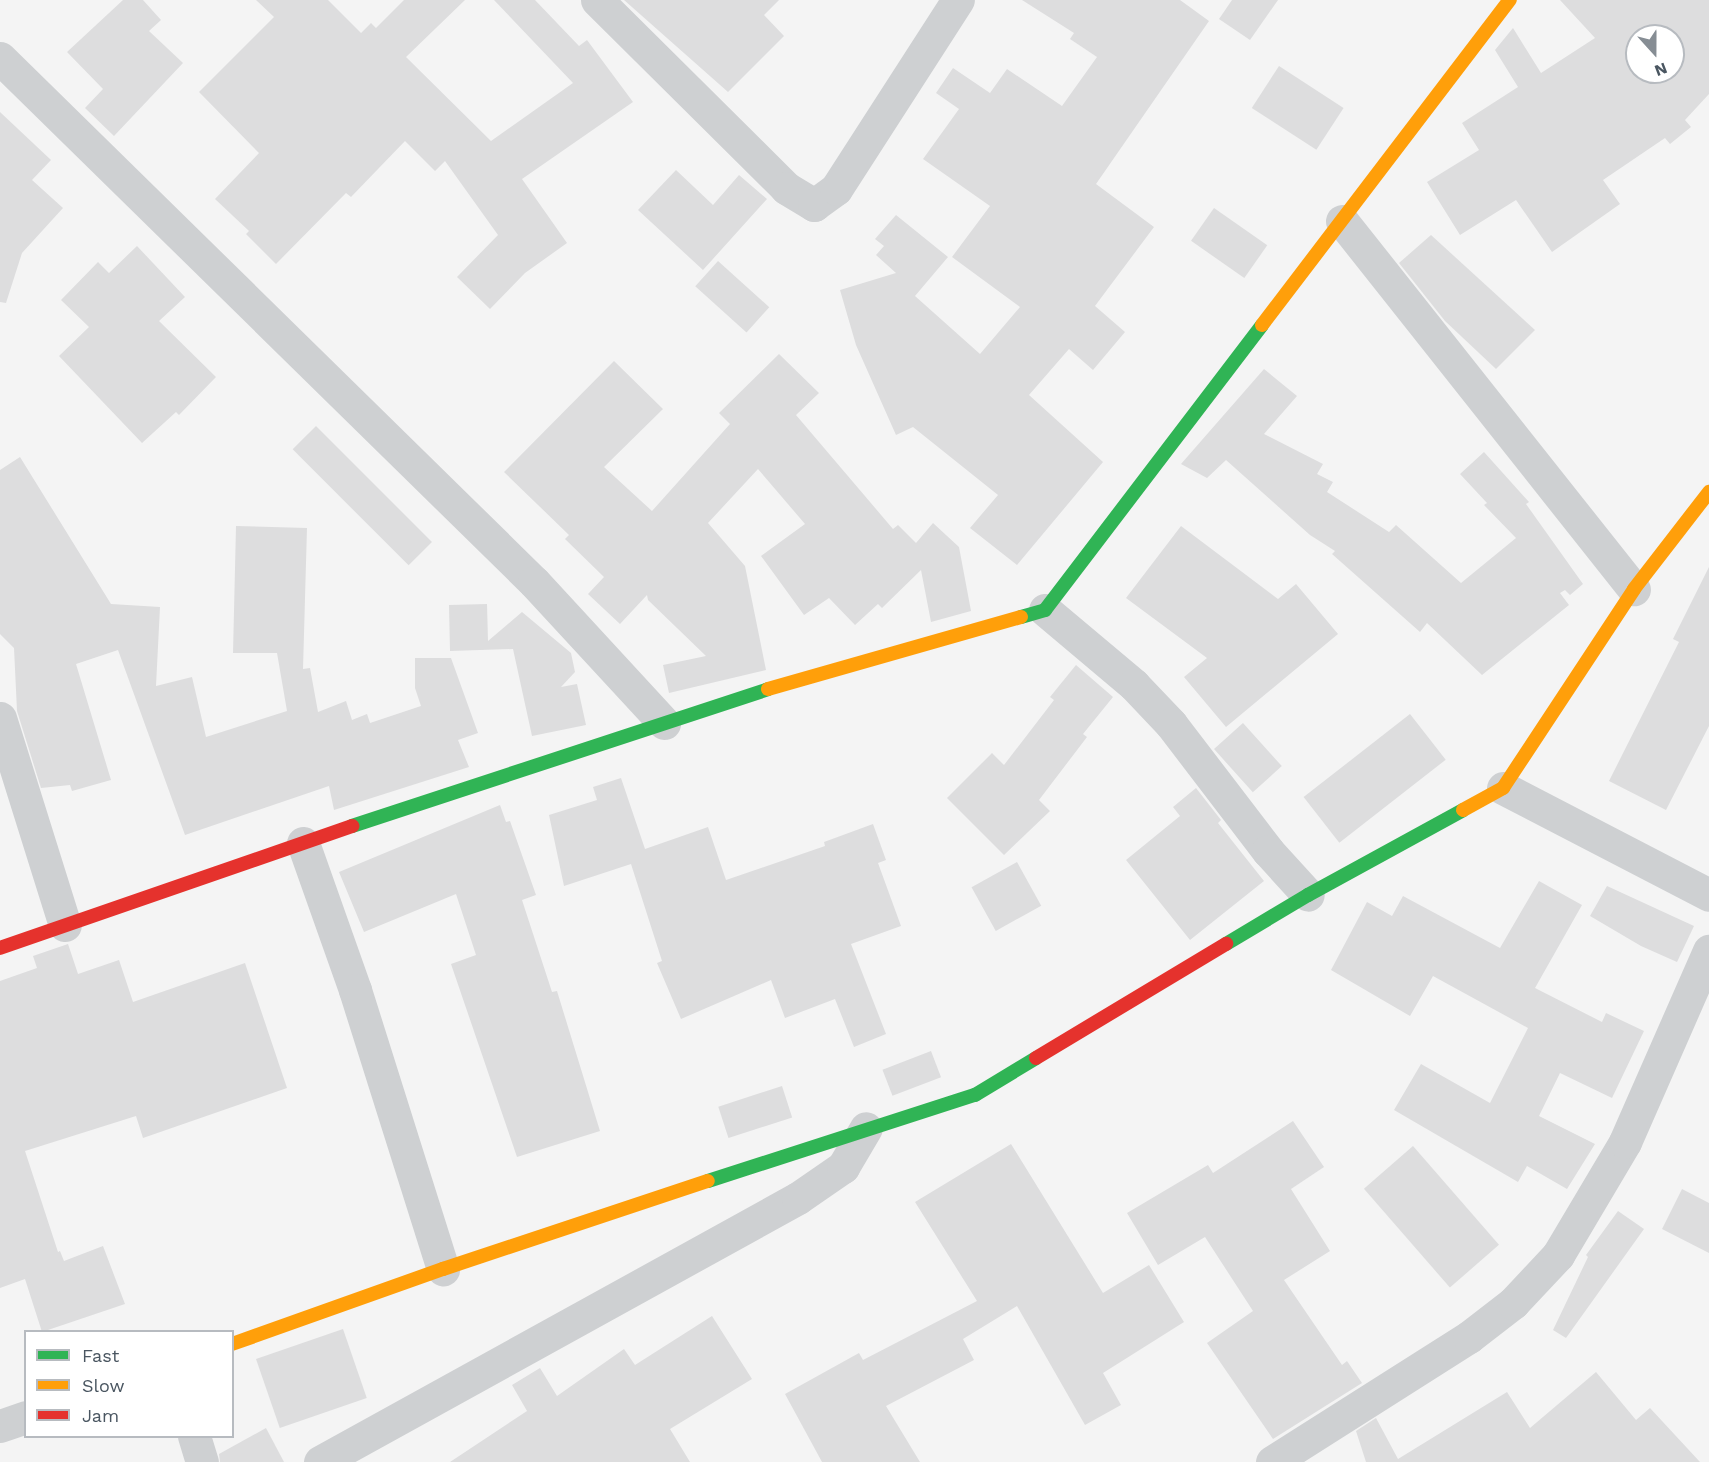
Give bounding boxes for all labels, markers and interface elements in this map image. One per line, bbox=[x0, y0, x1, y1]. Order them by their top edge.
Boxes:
north arrow bbox=[1625, 24, 1685, 84]
text: N bbox=[1652, 58, 1670, 80]
legend bbox=[24, 1330, 234, 1438]
text: Fast bbox=[82, 1345, 119, 1366]
text: Slow bbox=[82, 1375, 125, 1396]
text: Jam bbox=[82, 1405, 119, 1426]

